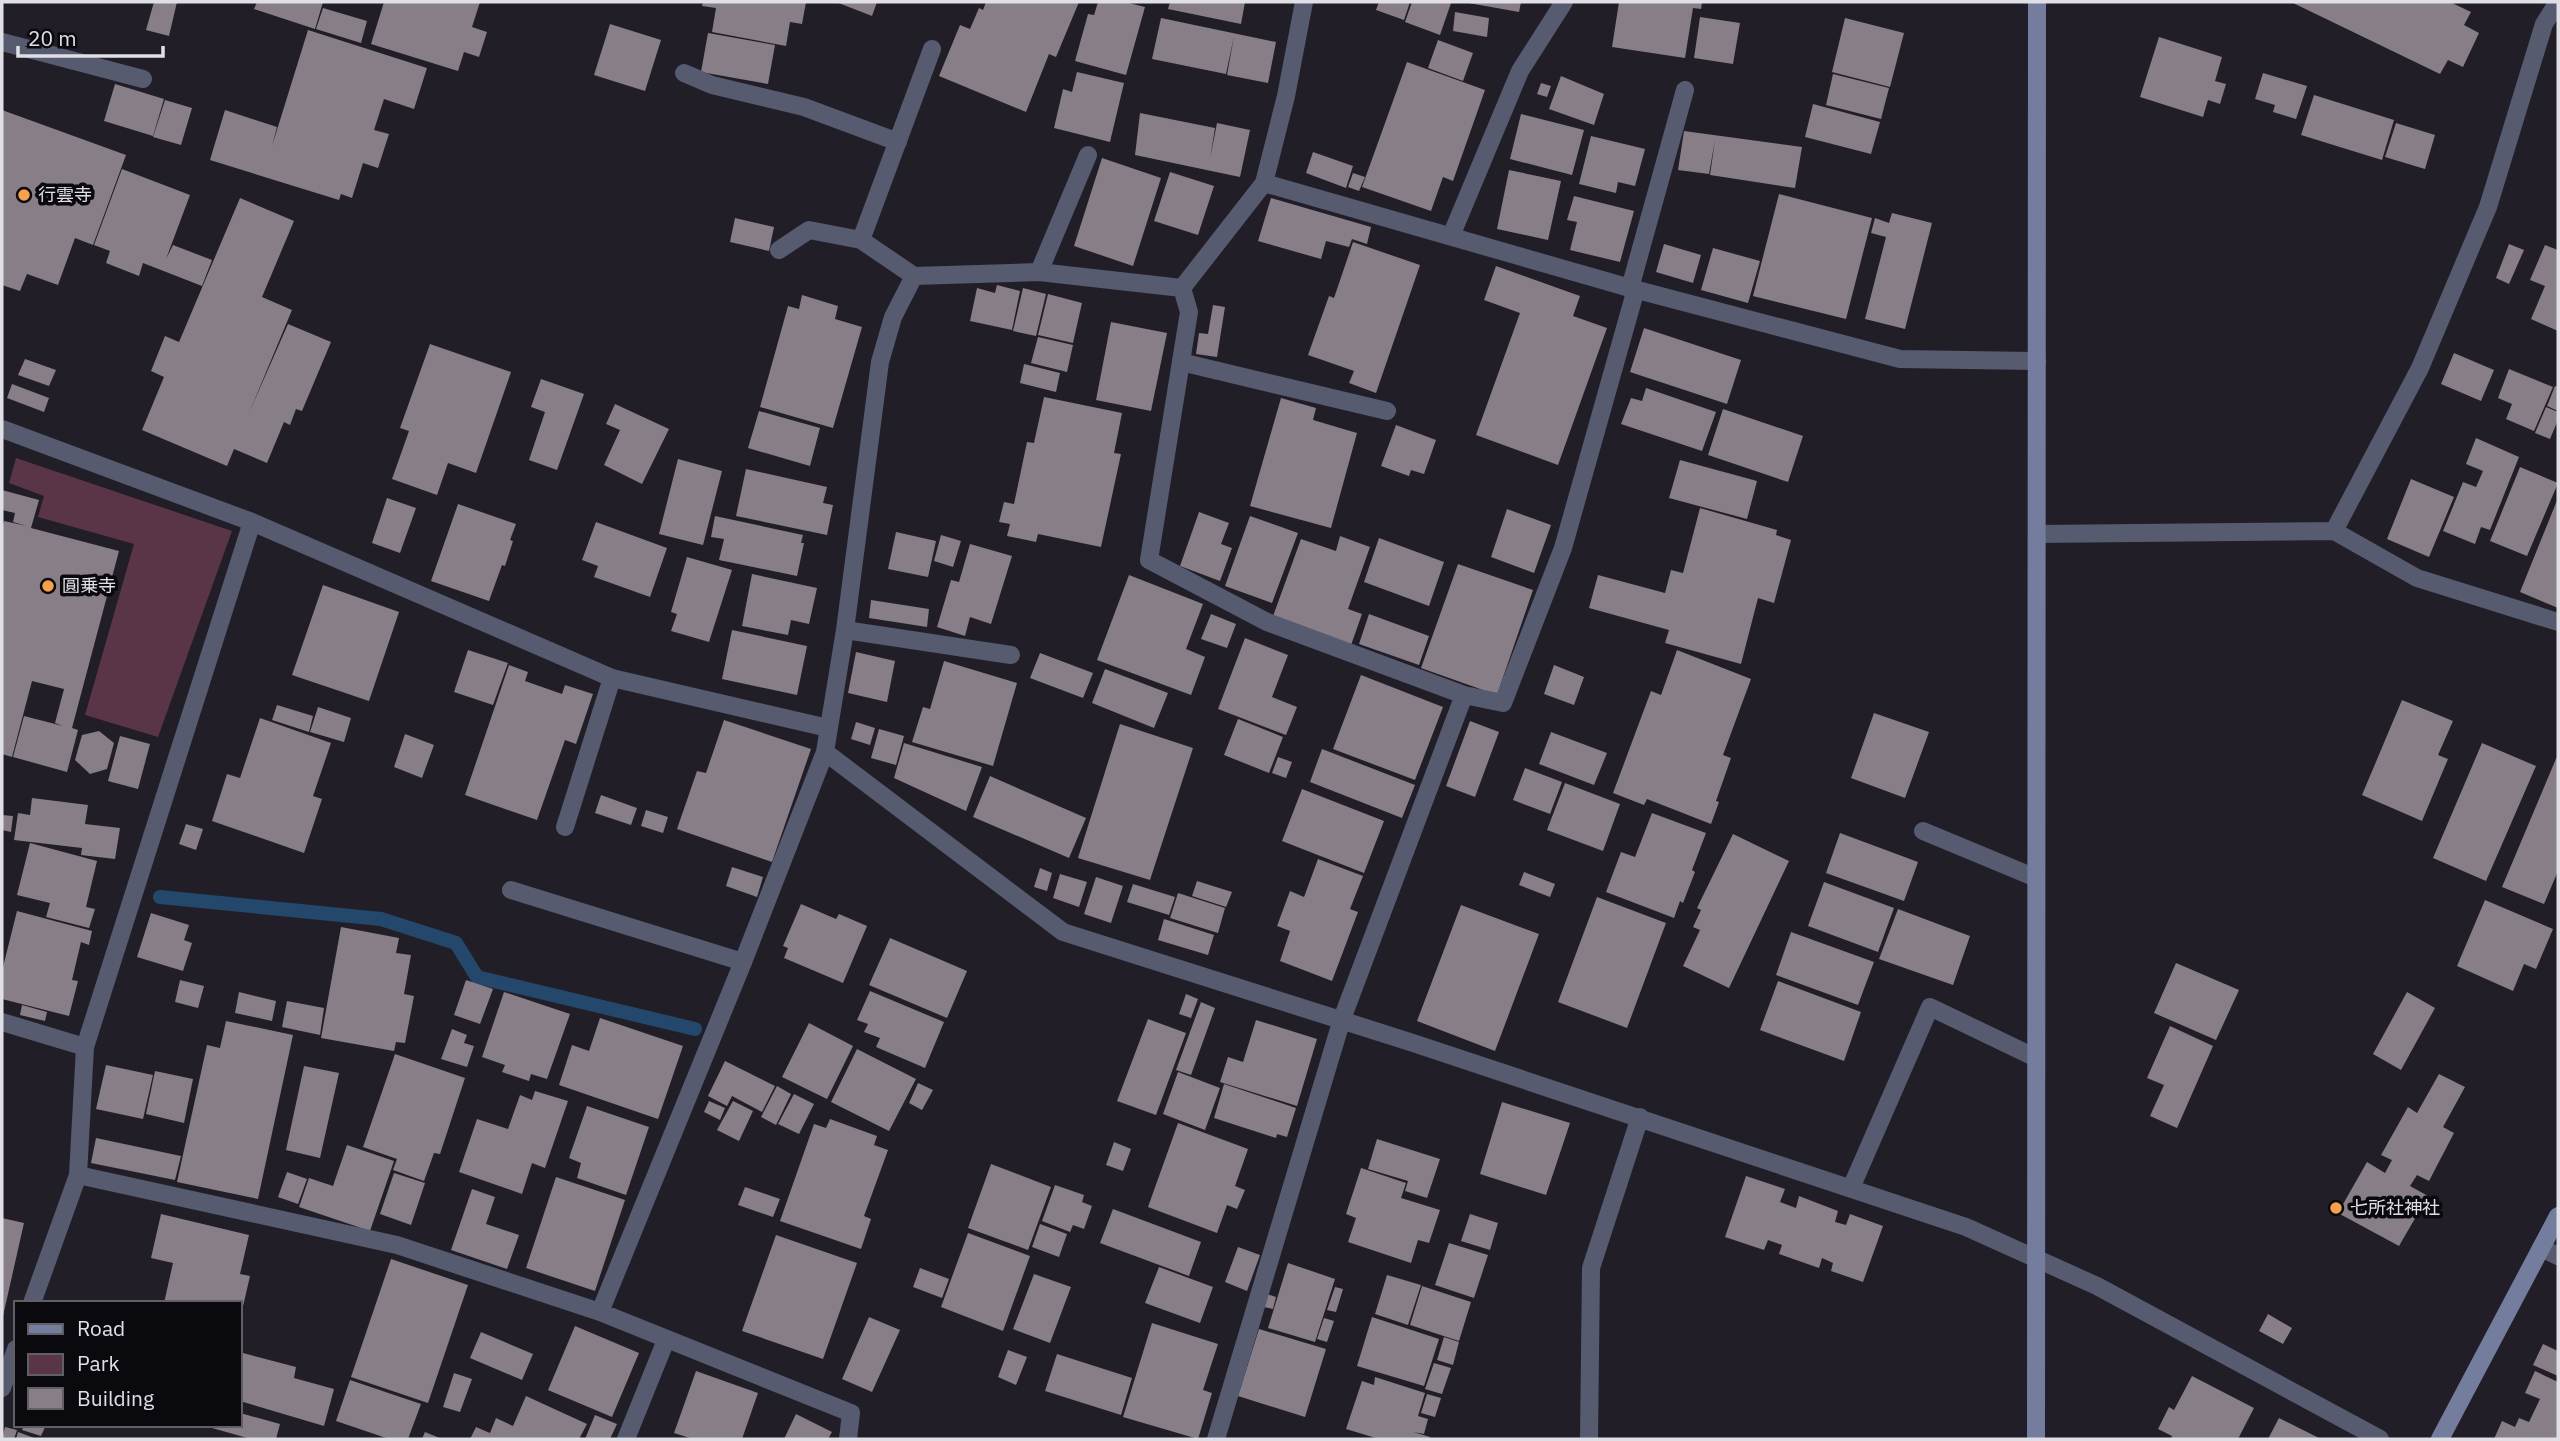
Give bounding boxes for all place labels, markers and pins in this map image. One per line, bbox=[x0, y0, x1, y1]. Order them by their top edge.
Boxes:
place label: 行雲寺 bbox=[38, 183, 92, 206]
marker: 行雲寺 bbox=[16, 187, 32, 203]
place label: 圓乗寺 bbox=[62, 574, 116, 597]
marker: 圓乗寺 bbox=[40, 578, 56, 594]
place label: 七所社神社 bbox=[2350, 1196, 2440, 1219]
marker: 七所社神社 bbox=[2328, 1200, 2344, 1216]

